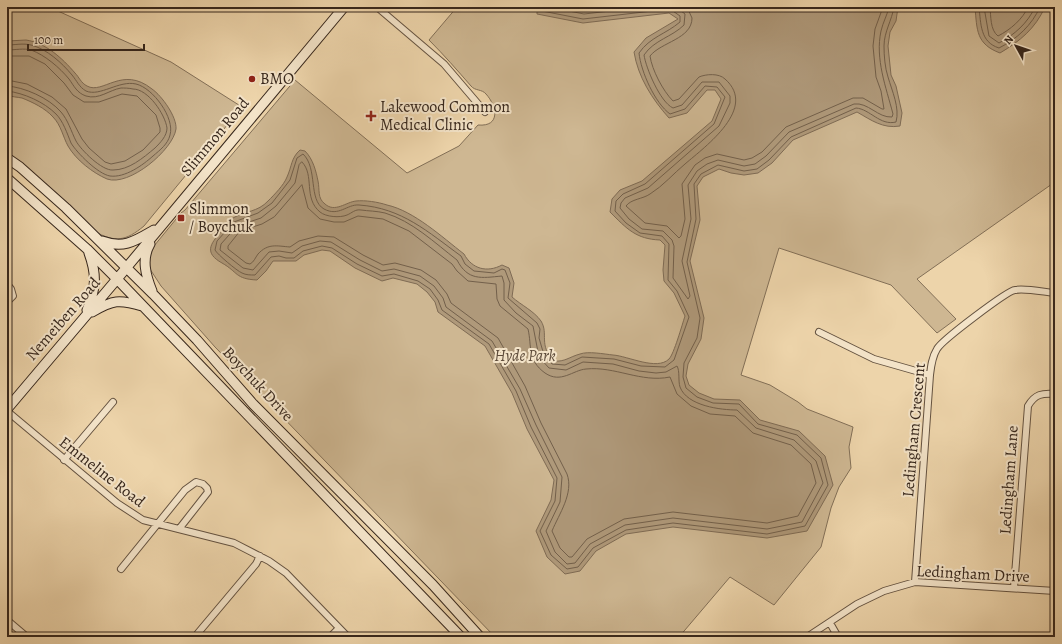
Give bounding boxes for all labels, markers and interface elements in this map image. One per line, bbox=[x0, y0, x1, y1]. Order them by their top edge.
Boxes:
scale bar bbox=[28, 26, 144, 52]
north arrow bbox=[996, 26, 1036, 66]
text: 100 m bbox=[34, 32, 63, 48]
text: N bbox=[1000, 32, 1017, 48]
place label: BMO bbox=[260, 68, 294, 90]
marker: BMO bbox=[247, 74, 257, 84]
street label: Slimmon Road bbox=[176, 93, 255, 181]
place label: Lakewood Common Medical Clinic bbox=[380, 96, 510, 136]
marker: Lakewood Common Medical Clinic bbox=[365, 110, 377, 122]
place label: Slimmon / Boychuk bbox=[189, 198, 253, 238]
marker: Slimmon / Boychuk bbox=[176, 213, 186, 223]
street label: Nemeiben Road bbox=[21, 272, 106, 365]
street label: Boychuk Drive bbox=[218, 342, 298, 426]
park label: Hyde Park bbox=[494, 345, 556, 367]
street label: Ledingham Crescent bbox=[897, 362, 931, 498]
street label: Ledingham Lane bbox=[994, 425, 1024, 535]
street label: Emmeline Road bbox=[54, 431, 150, 513]
street label: Ledingham Drive bbox=[916, 560, 1030, 588]

